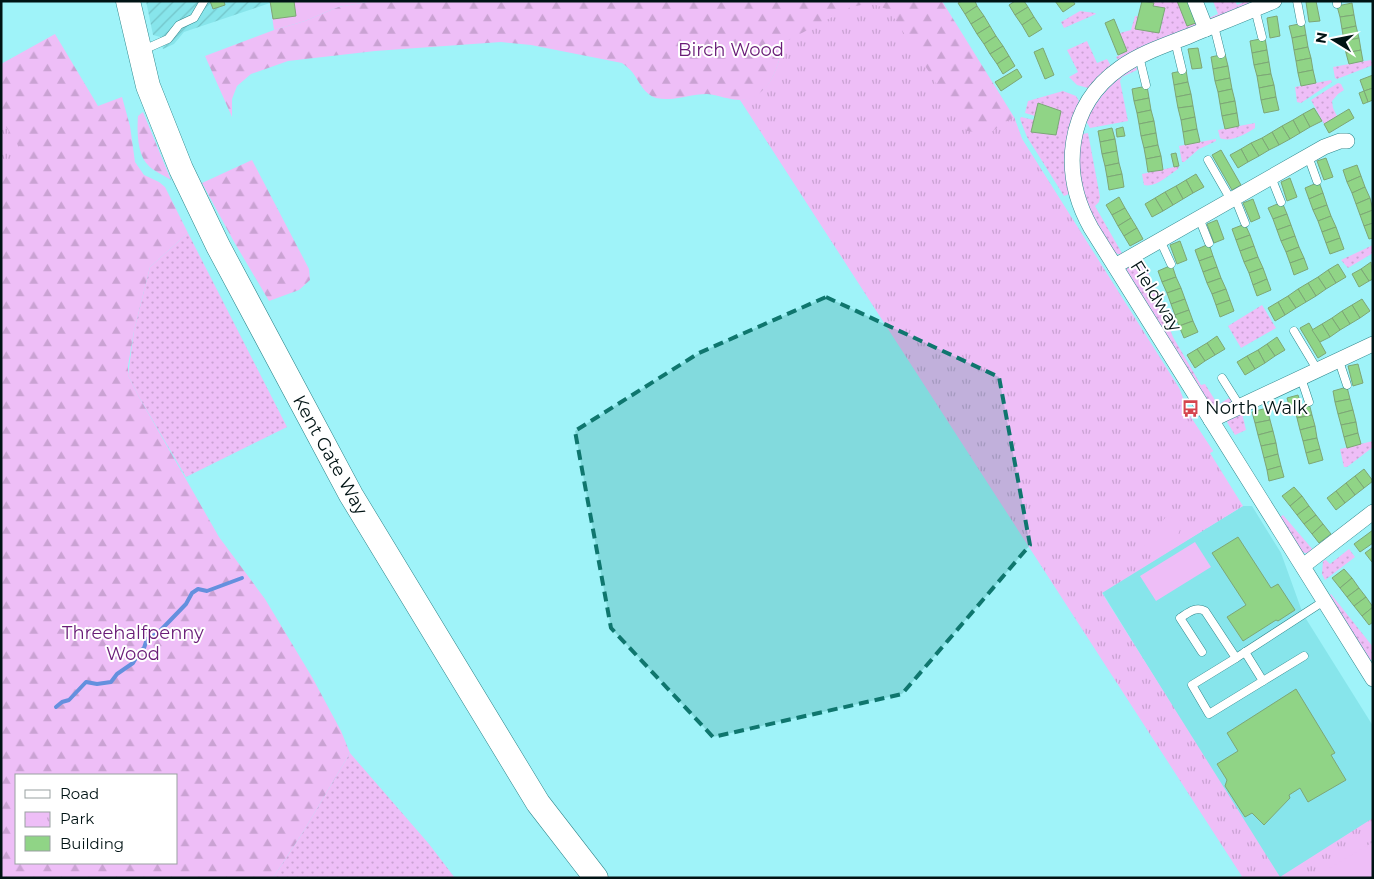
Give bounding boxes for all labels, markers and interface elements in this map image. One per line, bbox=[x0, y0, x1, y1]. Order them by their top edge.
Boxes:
north arrow bbox=[1309, 15, 1359, 65]
text: N bbox=[1311, 31, 1331, 45]
park label: Birch Wood bbox=[678, 39, 784, 61]
street label: Fieldway bbox=[1126, 256, 1187, 336]
street label: Kent Gate Way bbox=[288, 391, 372, 519]
place label: North Walk bbox=[1205, 397, 1308, 419]
bus stop icon: North Walk bbox=[1181, 398, 1201, 418]
park label: Threehalfpenny Wood bbox=[62, 622, 204, 665]
legend bbox=[15, 774, 178, 864]
text: Road bbox=[60, 784, 99, 803]
text: Park bbox=[60, 809, 94, 828]
text: Building bbox=[60, 834, 124, 853]

